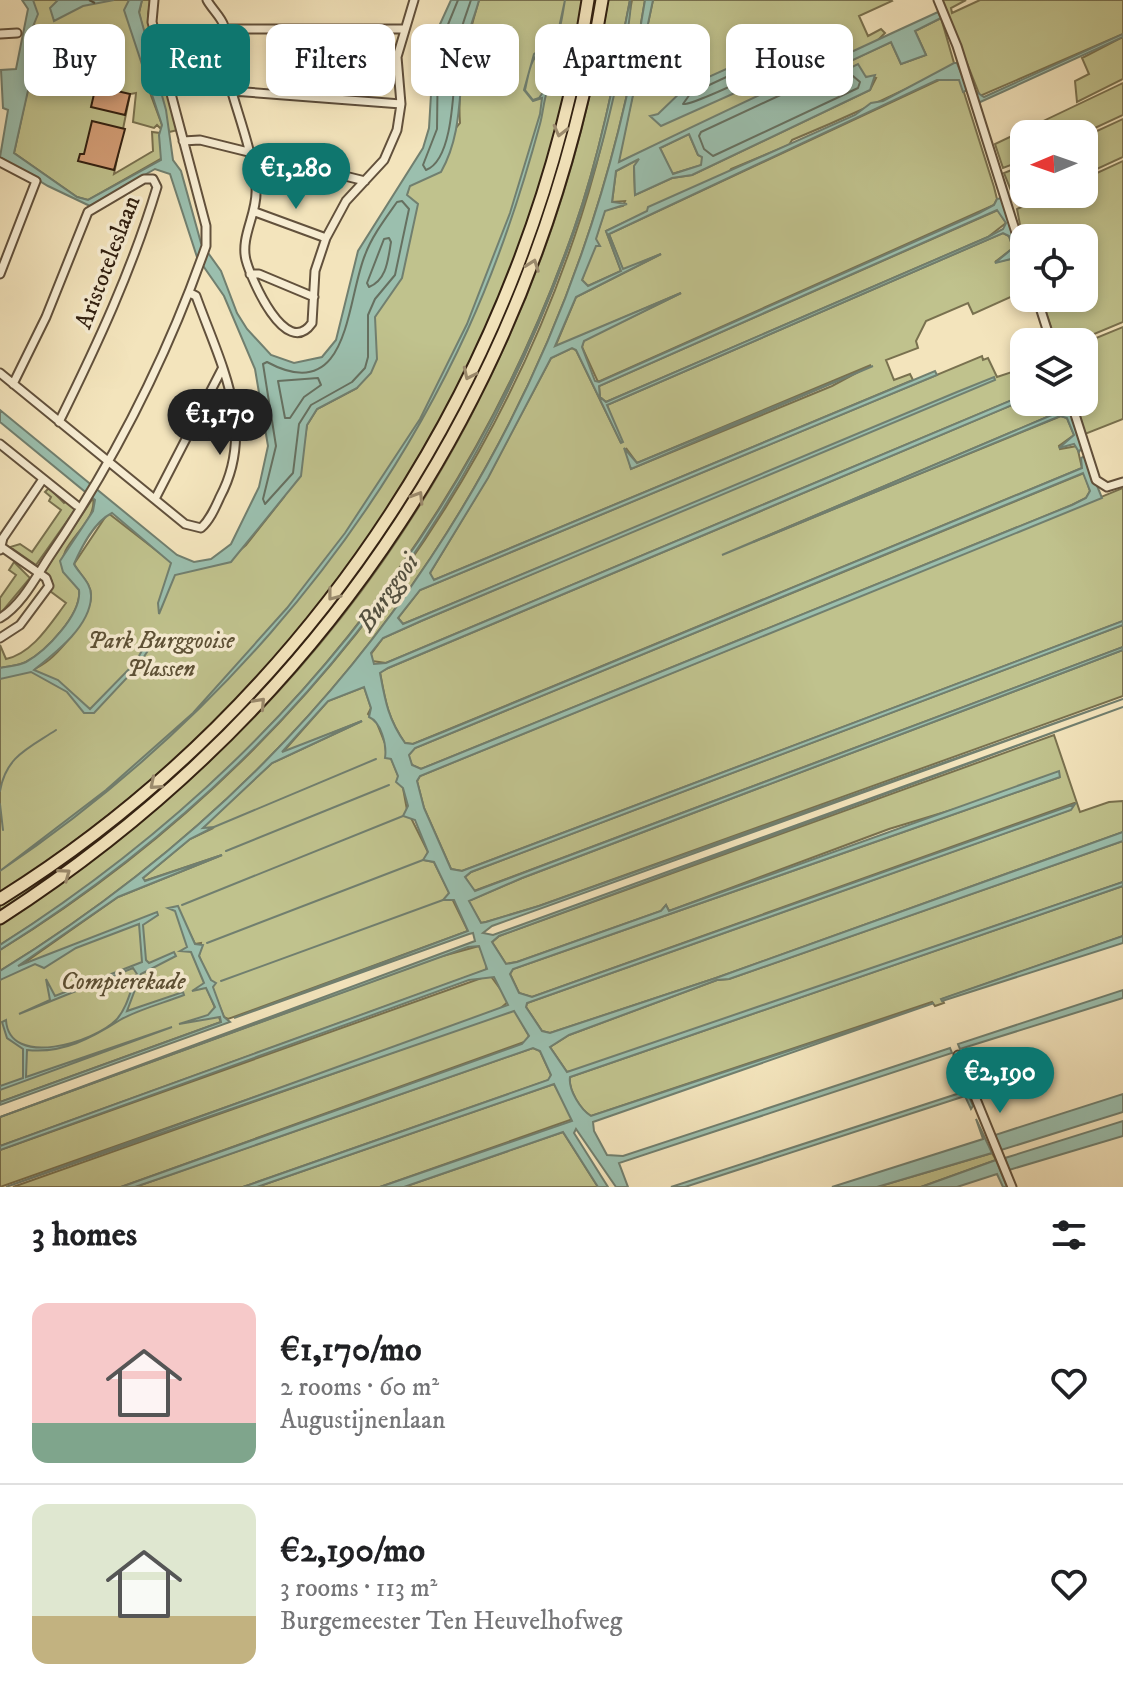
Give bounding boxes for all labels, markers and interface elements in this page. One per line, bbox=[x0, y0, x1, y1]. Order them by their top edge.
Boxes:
chip: Buy bbox=[24, 24, 125, 96]
chip: Rent bbox=[141, 24, 250, 96]
chip: Filters bbox=[266, 24, 395, 96]
chip: New bbox=[411, 24, 519, 96]
chip: Apartment bbox=[535, 24, 710, 96]
chip: House bbox=[726, 24, 853, 96]
north arrow bbox=[1010, 120, 1098, 208]
map controls bbox=[1010, 120, 1098, 416]
one-way arrow bbox=[552, 124, 569, 137]
pin: €1,280 bbox=[231, 143, 361, 211]
text: €1,280 bbox=[260, 152, 332, 185]
street label: Aristoteleslaan bbox=[69, 191, 147, 333]
button: locate bbox=[1010, 224, 1098, 312]
one-way arrow bbox=[523, 259, 540, 273]
button: layers bbox=[1010, 328, 1098, 416]
one-way arrow bbox=[463, 366, 479, 381]
pin: €1,170 bbox=[155, 389, 285, 457]
text: €1,170 bbox=[185, 398, 255, 431]
one-way arrow bbox=[408, 491, 423, 506]
water label: Burggooi bbox=[349, 546, 428, 639]
one-way arrow bbox=[328, 586, 342, 601]
park label: Park Burggooise Plassen bbox=[88, 626, 235, 684]
one-way arrow bbox=[250, 698, 264, 713]
one-way arrow bbox=[149, 774, 164, 789]
one-way arrow bbox=[56, 869, 70, 884]
park label: Compierekade bbox=[61, 967, 186, 997]
pin: €2,190 bbox=[935, 1047, 1065, 1115]
text: €2,190 bbox=[964, 1056, 1036, 1089]
icon: filters bbox=[1047, 1213, 1091, 1257]
text: 3 homes bbox=[32, 1214, 137, 1256]
text: €1,170/mo bbox=[280, 1329, 421, 1371]
icon: home bbox=[96, 1335, 192, 1431]
icon: heart bbox=[1047, 1361, 1091, 1405]
text: 2 rooms · 60 m² bbox=[280, 1371, 439, 1404]
text: Augustijnenlaan bbox=[280, 1404, 446, 1437]
text: €2,190/mo bbox=[280, 1530, 425, 1572]
icon: home bbox=[96, 1536, 192, 1632]
icon: heart bbox=[1047, 1562, 1091, 1606]
text: 3 rooms · 113 m² bbox=[280, 1572, 437, 1605]
text: Burgemeester Ten Heuvelhofweg bbox=[280, 1605, 622, 1638]

